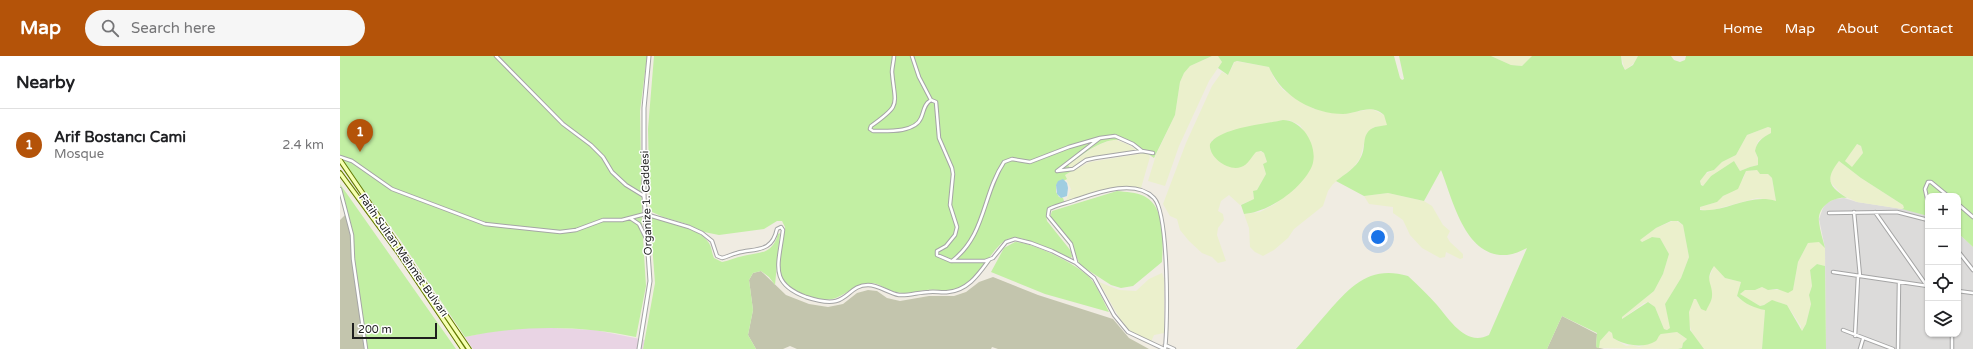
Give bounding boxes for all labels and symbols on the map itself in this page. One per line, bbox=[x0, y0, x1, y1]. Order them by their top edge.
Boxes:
pin: 1 bbox=[347, 119, 373, 152]
street label: Organize 1. Caddesi bbox=[638, 150, 655, 255]
street label: Fatih Sultan Mehmet Bulvarı bbox=[356, 191, 451, 319]
your location bbox=[1368, 227, 1388, 247]
scale bar bbox=[352, 321, 437, 340]

